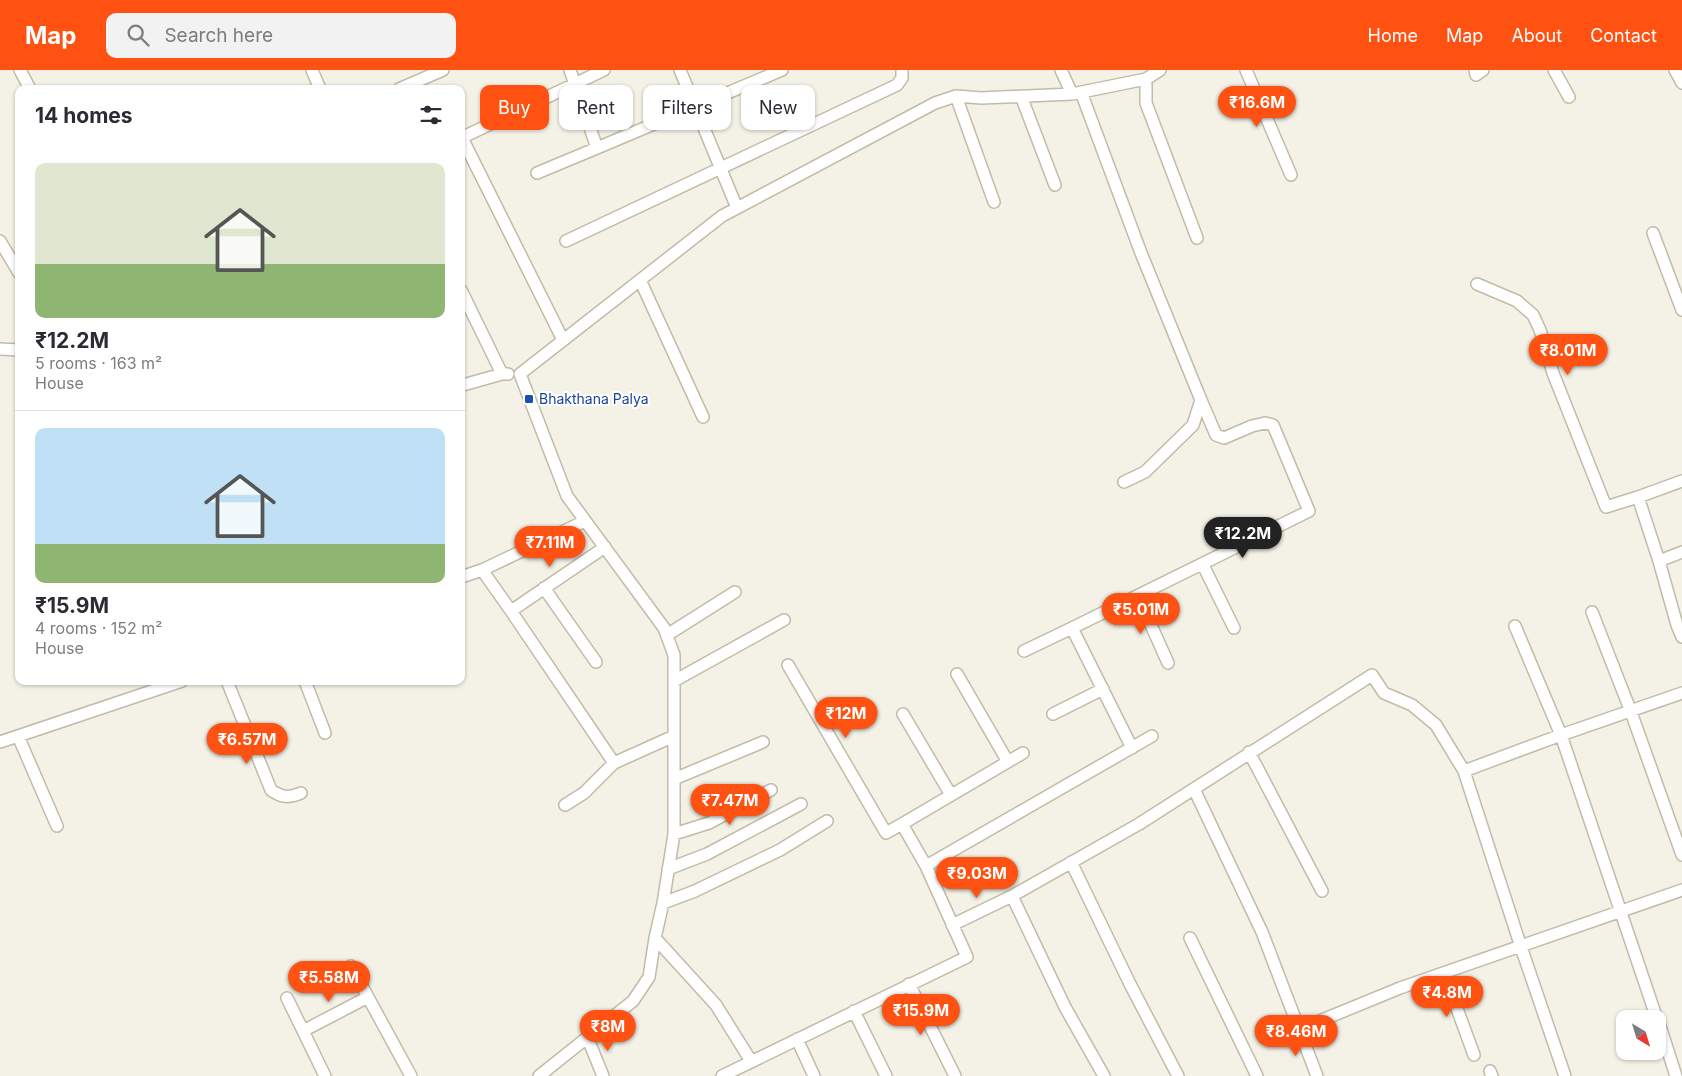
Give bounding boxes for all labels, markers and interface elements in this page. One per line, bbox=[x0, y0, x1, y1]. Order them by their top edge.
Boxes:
search box bbox=[106, 13, 456, 58]
text: Map bbox=[25, 21, 76, 50]
icon: search bbox=[124, 21, 152, 49]
text: Search here bbox=[164, 24, 273, 47]
text: Home bbox=[1368, 25, 1418, 46]
text: Map bbox=[1446, 25, 1483, 46]
text: About bbox=[1511, 25, 1562, 46]
text: Contact bbox=[1590, 25, 1657, 46]
chip: Buy bbox=[480, 85, 549, 130]
chip: Rent bbox=[559, 85, 633, 130]
chip: Filters bbox=[643, 85, 731, 130]
chip: New bbox=[741, 85, 815, 130]
pin: ₹16.6M bbox=[1216, 85, 1298, 128]
text: ₹16.6M bbox=[1229, 92, 1285, 112]
icon: filters bbox=[417, 101, 445, 129]
text: 14 homes bbox=[35, 103, 133, 128]
icon: home bbox=[195, 195, 285, 285]
text: ₹12.2M bbox=[35, 328, 109, 353]
pin: ₹8.01M bbox=[1527, 334, 1609, 376]
text: ₹8.01M bbox=[1540, 340, 1596, 360]
text: 5 rooms · 163 m² bbox=[35, 353, 162, 373]
text: House bbox=[35, 373, 84, 393]
place label: Bhakthana Palya bbox=[539, 390, 649, 407]
marker: Bhakthana Palya bbox=[523, 393, 535, 405]
icon: home bbox=[195, 461, 285, 551]
pin: ₹12.2M bbox=[1202, 516, 1284, 559]
text: ₹12.2M bbox=[1215, 523, 1271, 543]
pin: ₹7.11M bbox=[509, 526, 591, 568]
text: ₹7.11M bbox=[525, 532, 575, 552]
pin: ₹5.01M bbox=[1100, 592, 1182, 635]
text: ₹15.9M bbox=[35, 593, 109, 618]
text: ₹5.01M bbox=[1113, 599, 1169, 619]
text: 4 rooms · 152 m² bbox=[35, 618, 162, 638]
text: House bbox=[35, 638, 84, 658]
pin: ₹12M bbox=[816, 696, 876, 739]
text: ₹12M bbox=[825, 703, 867, 723]
pin: ₹6.57M bbox=[206, 722, 288, 765]
text: ₹6.57M bbox=[218, 729, 276, 749]
pin: ₹7.47M bbox=[689, 784, 771, 826]
text: ₹7.47M bbox=[702, 790, 758, 810]
pin: ₹9.03M bbox=[936, 856, 1018, 899]
text: ₹9.03M bbox=[947, 863, 1007, 883]
pin: ₹5.58M bbox=[288, 960, 370, 1003]
text: ₹5.58M bbox=[299, 967, 359, 987]
pin: ₹4.8M bbox=[1412, 976, 1482, 1018]
text: ₹4.8M bbox=[1422, 982, 1472, 1002]
pin: ₹15.9M bbox=[880, 994, 962, 1036]
text: ₹15.9M bbox=[893, 1000, 949, 1020]
pin: ₹8M bbox=[584, 1010, 632, 1052]
north arrow bbox=[1616, 1010, 1666, 1060]
map controls bbox=[1616, 1010, 1666, 1060]
pin: ₹8.46M bbox=[1255, 1014, 1337, 1057]
text: ₹8M bbox=[591, 1016, 625, 1036]
text: ₹8.46M bbox=[1266, 1021, 1326, 1041]

